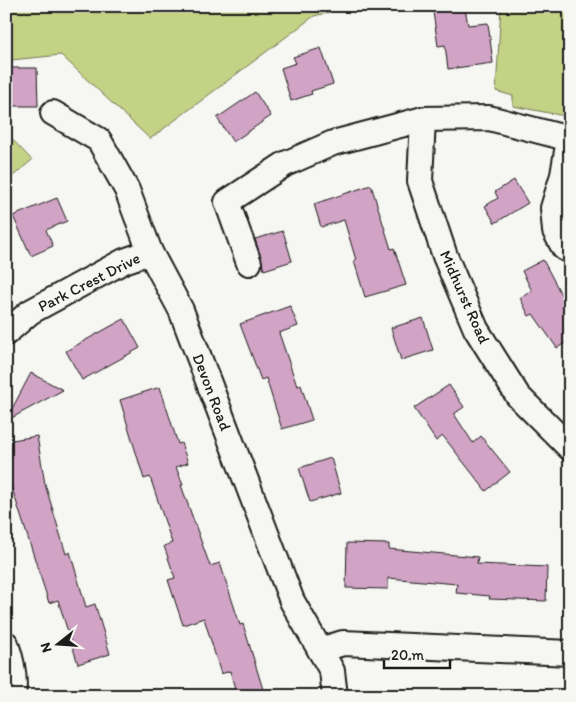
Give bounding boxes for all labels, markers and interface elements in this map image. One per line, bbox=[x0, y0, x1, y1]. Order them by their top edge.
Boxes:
street label: Midhurst Road bbox=[436, 247, 494, 347]
street label: Park Crest Drive bbox=[35, 248, 143, 316]
street label: Devon Road bbox=[189, 351, 235, 433]
north arrow bbox=[32, 620, 82, 670]
scale bar bbox=[384, 637, 450, 669]
text: N bbox=[37, 641, 56, 655]
text: 20 m bbox=[391, 646, 425, 664]

